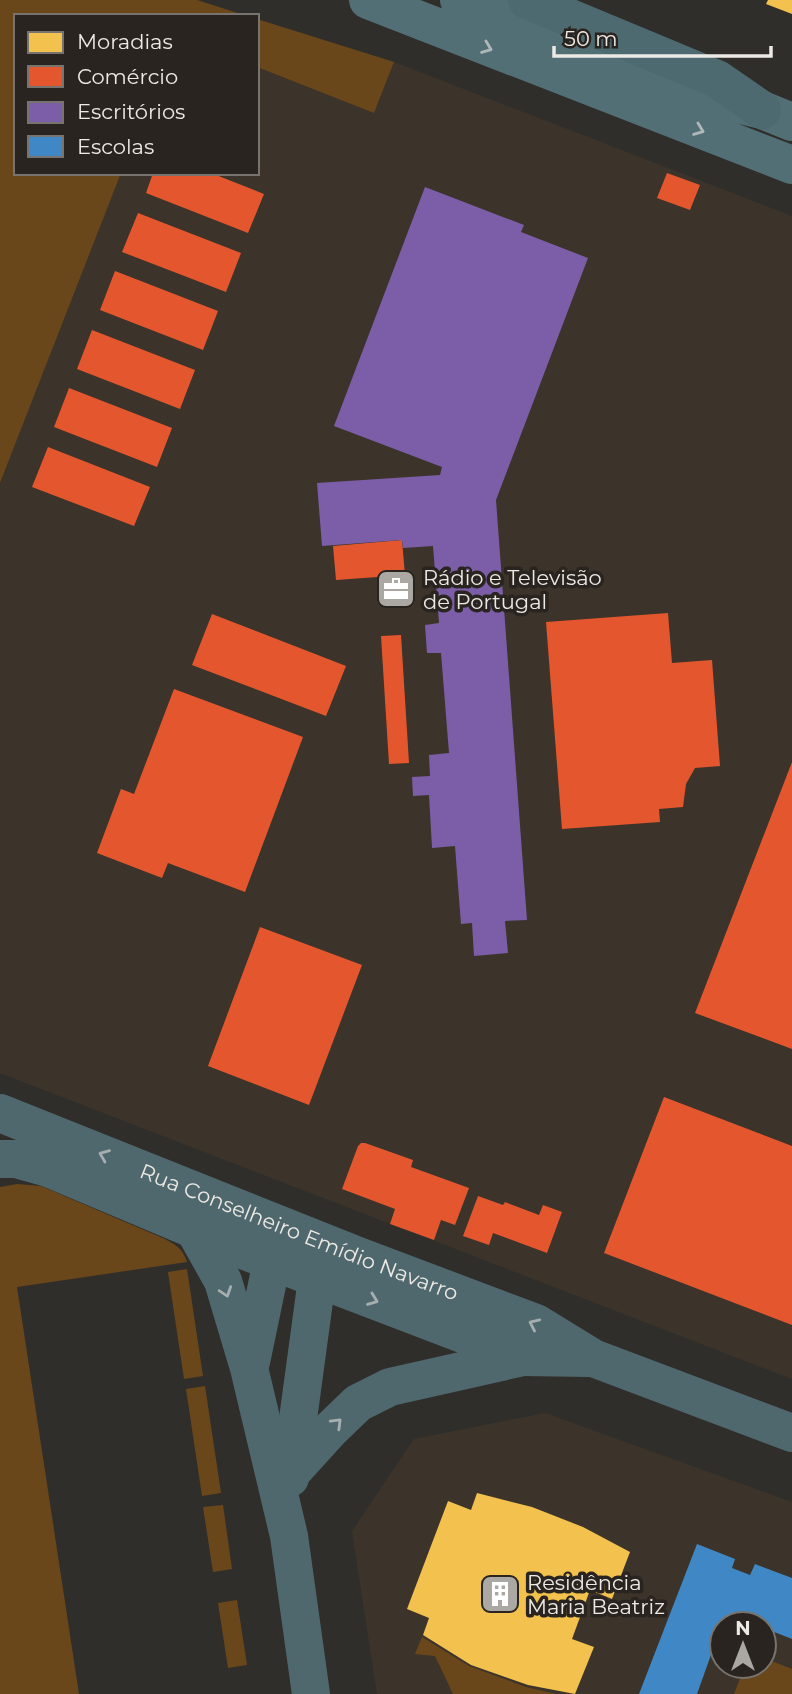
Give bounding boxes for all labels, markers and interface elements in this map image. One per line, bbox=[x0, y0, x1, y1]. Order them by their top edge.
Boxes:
legend bbox=[14, 14, 259, 175]
scale bar bbox=[554, 14, 771, 58]
text: 50 m bbox=[564, 26, 618, 51]
text: Moradias bbox=[77, 29, 173, 54]
one-way arrow bbox=[480, 39, 492, 53]
text: Comércio bbox=[77, 64, 178, 89]
text: Escritórios bbox=[77, 99, 185, 124]
one-way arrow bbox=[692, 122, 704, 136]
text: Escolas bbox=[77, 134, 154, 159]
place label: Rádio e Televisão de Portugal bbox=[423, 565, 602, 614]
office icon: Rádio e Televisão de Portugal bbox=[375, 568, 417, 610]
one-way arrow bbox=[99, 1149, 111, 1163]
street label: Rua Conselheiro Emídio Navarro bbox=[137, 1158, 462, 1305]
one-way arrow bbox=[218, 1285, 232, 1297]
one-way arrow bbox=[367, 1292, 379, 1306]
one-way arrow bbox=[529, 1318, 541, 1332]
one-way arrow bbox=[329, 1419, 342, 1432]
place label: Residência Maria Beatriz bbox=[527, 1570, 665, 1619]
building icon: Residência Maria Beatriz bbox=[479, 1573, 521, 1615]
north arrow bbox=[708, 1610, 778, 1680]
text: N bbox=[735, 1617, 751, 1640]

